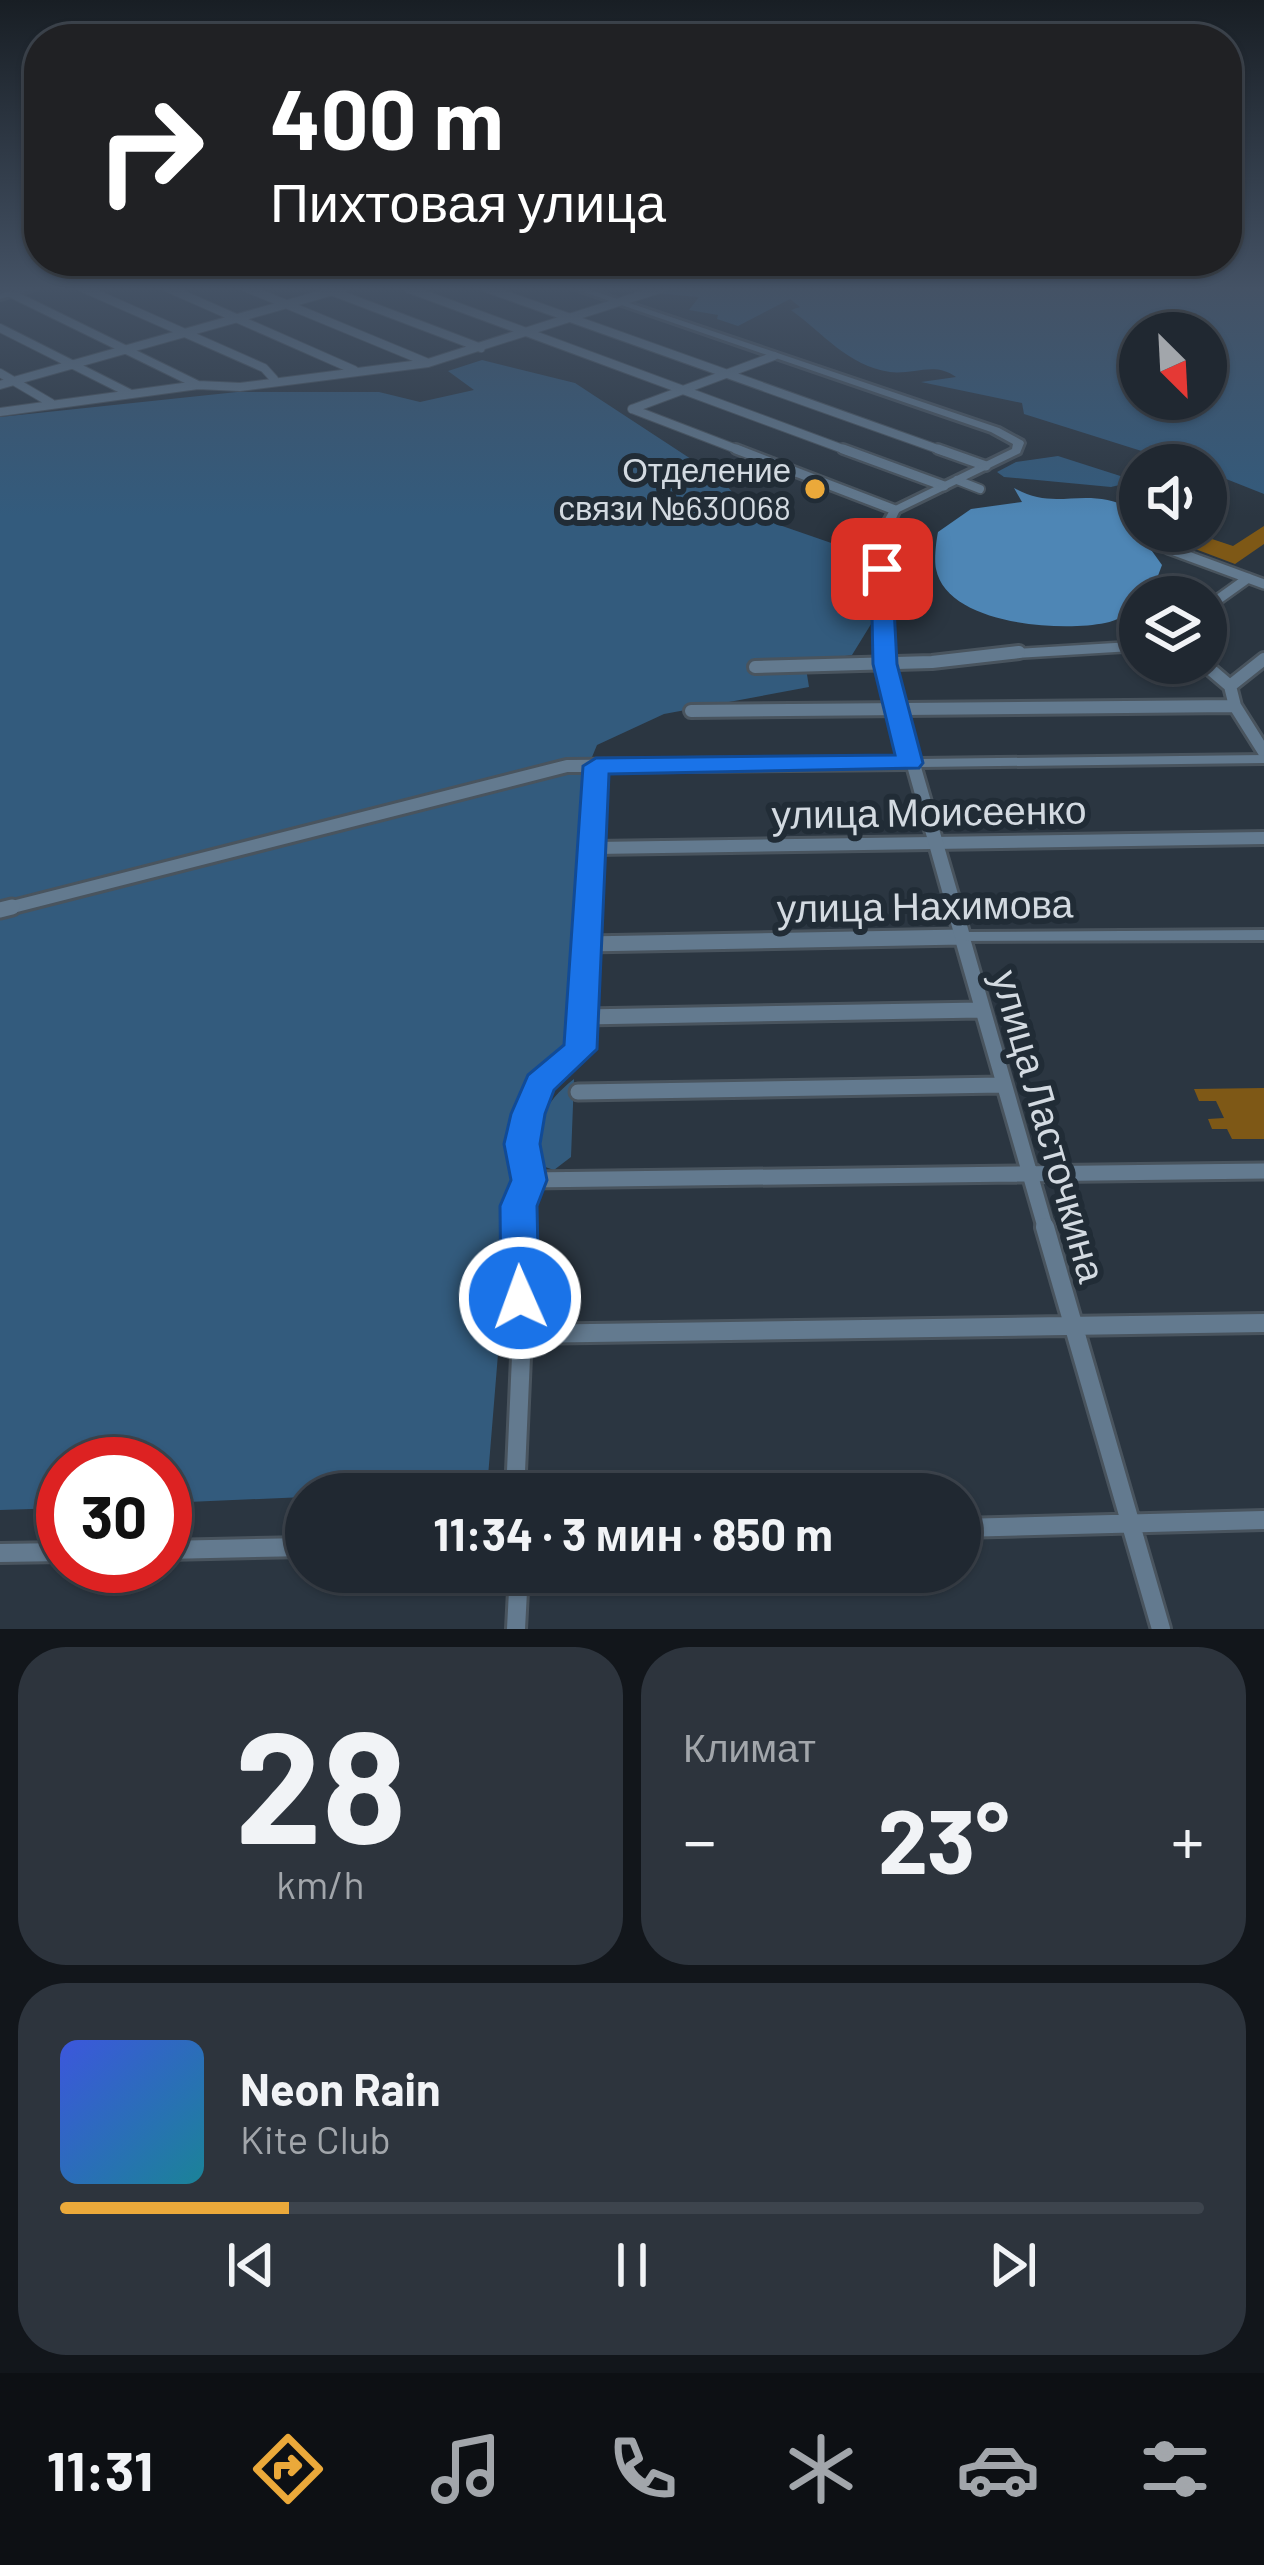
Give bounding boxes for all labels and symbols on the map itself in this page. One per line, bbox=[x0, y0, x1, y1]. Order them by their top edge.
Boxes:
north arrow bbox=[1119, 312, 1227, 420]
place label: Отделение связи №630068 bbox=[558, 449, 791, 527]
marker: Отделение связи №630068 bbox=[802, 476, 828, 502]
pin bbox=[831, 518, 933, 620]
street label: улица Моисеенко bbox=[771, 784, 1087, 837]
street label: улица Нахимова bbox=[776, 878, 1074, 931]
street label: улица Ласточкина bbox=[983, 964, 1118, 1287]
position arrow bbox=[457, 1235, 583, 1361]
speed limit sign: 30 bbox=[36, 1437, 192, 1593]

